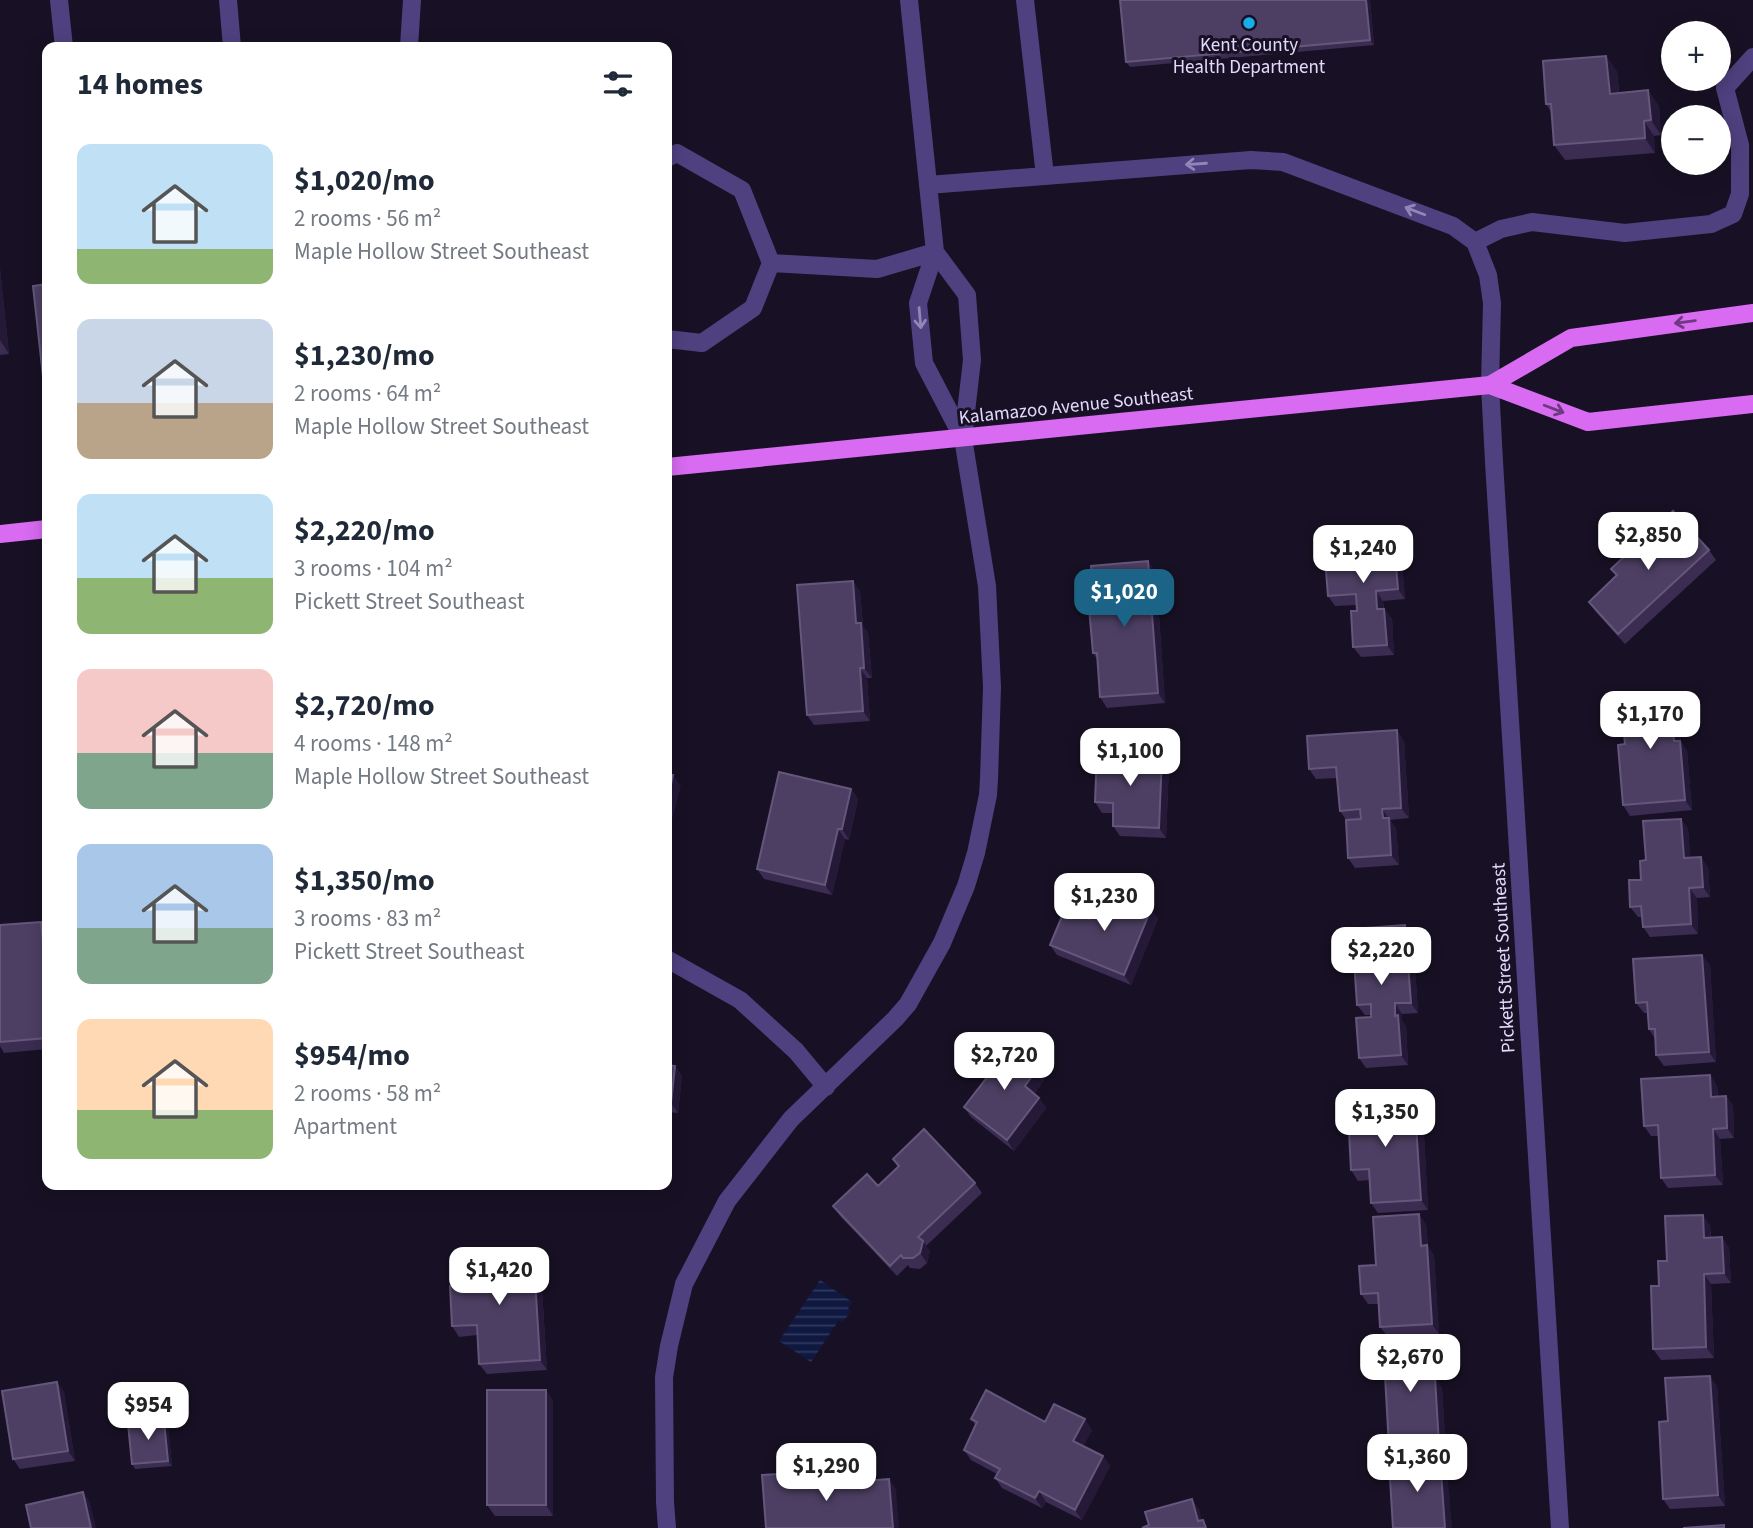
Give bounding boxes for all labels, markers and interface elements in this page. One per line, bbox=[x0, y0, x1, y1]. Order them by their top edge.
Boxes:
marker: Kent County Health Department bbox=[1241, 15, 1257, 31]
map controls bbox=[1661, 21, 1731, 175]
button: + bbox=[1661, 21, 1731, 91]
place label: Kent County Health Department bbox=[1173, 32, 1326, 81]
text: 14 homes bbox=[77, 63, 203, 106]
icon: filters bbox=[599, 65, 637, 103]
button: − bbox=[1661, 105, 1731, 175]
one-way arrow bbox=[1186, 158, 1208, 171]
text: $1,020/mo bbox=[294, 159, 435, 202]
icon: home bbox=[133, 172, 217, 256]
text: 2 rooms · 56 m² bbox=[294, 202, 441, 235]
one-way arrow bbox=[1404, 204, 1426, 217]
text: Maple Hollow Street Southeast bbox=[294, 235, 589, 268]
one-way arrow bbox=[914, 306, 927, 329]
one-way arrow bbox=[1675, 316, 1697, 329]
text: $1,230/mo bbox=[294, 334, 435, 377]
icon: home bbox=[133, 347, 217, 431]
text: 2 rooms · 64 m² bbox=[294, 377, 441, 410]
street label: Kalamazoo Avenue Southeast bbox=[958, 380, 1195, 432]
one-way arrow bbox=[1542, 404, 1564, 416]
text: Maple Hollow Street Southeast bbox=[294, 410, 589, 443]
text: $2,220/mo bbox=[294, 509, 435, 552]
pin: $2,850 bbox=[1591, 512, 1705, 572]
text: $2,850 bbox=[1614, 518, 1682, 551]
icon: home bbox=[133, 522, 217, 606]
pin: $1,240 bbox=[1306, 526, 1420, 585]
text: $1,240 bbox=[1329, 531, 1397, 564]
text: 3 rooms · 104 m² bbox=[294, 552, 453, 585]
pin: $1,020 bbox=[1067, 570, 1181, 629]
text: $1,020 bbox=[1090, 575, 1158, 608]
text: Pickett Street Southeast bbox=[294, 585, 524, 618]
text: $2,720/mo bbox=[294, 684, 435, 727]
pin: $1,170 bbox=[1593, 692, 1707, 751]
icon: home bbox=[133, 697, 217, 781]
text: $1,170 bbox=[1616, 697, 1684, 730]
text: 4 rooms · 148 m² bbox=[294, 727, 453, 760]
pin: $1,100 bbox=[1073, 728, 1187, 788]
text: $1,100 bbox=[1096, 734, 1164, 767]
text: Maple Hollow Street Southeast bbox=[294, 760, 589, 793]
text: $1,350/mo bbox=[294, 859, 435, 902]
street label: Pickett Street Southeast bbox=[1486, 862, 1522, 1054]
icon: home bbox=[133, 872, 217, 956]
pin: $1,230 bbox=[1047, 874, 1161, 933]
text: $1,230 bbox=[1070, 879, 1138, 912]
text: 3 rooms · 83 m² bbox=[294, 902, 441, 935]
pin: $2,220 bbox=[1324, 928, 1438, 987]
text: $2,220 bbox=[1347, 933, 1415, 966]
text: Pickett Street Southeast bbox=[294, 935, 524, 968]
pin: $2,720 bbox=[947, 1032, 1061, 1092]
text: $954/mo bbox=[294, 1034, 410, 1077]
text: $2,720 bbox=[970, 1038, 1038, 1071]
icon: home bbox=[133, 1047, 217, 1131]
text: 2 rooms · 58 m² bbox=[294, 1077, 441, 1110]
pin: $1,350 bbox=[1328, 1090, 1442, 1149]
text: $1,350 bbox=[1351, 1095, 1419, 1128]
text: Apartment bbox=[294, 1110, 397, 1143]
pin: $1,420 bbox=[442, 1248, 556, 1307]
text: $1,420 bbox=[465, 1253, 533, 1286]
pin: $2,670 bbox=[1353, 1334, 1467, 1394]
text: $2,670 bbox=[1376, 1340, 1444, 1373]
pin: $954 bbox=[107, 1382, 189, 1442]
text: $954 bbox=[124, 1388, 172, 1421]
pin: $1,360 bbox=[1360, 1434, 1474, 1494]
text: $1,360 bbox=[1383, 1440, 1451, 1473]
pin: $1,290 bbox=[769, 1444, 883, 1503]
text: $1,290 bbox=[792, 1449, 860, 1482]

